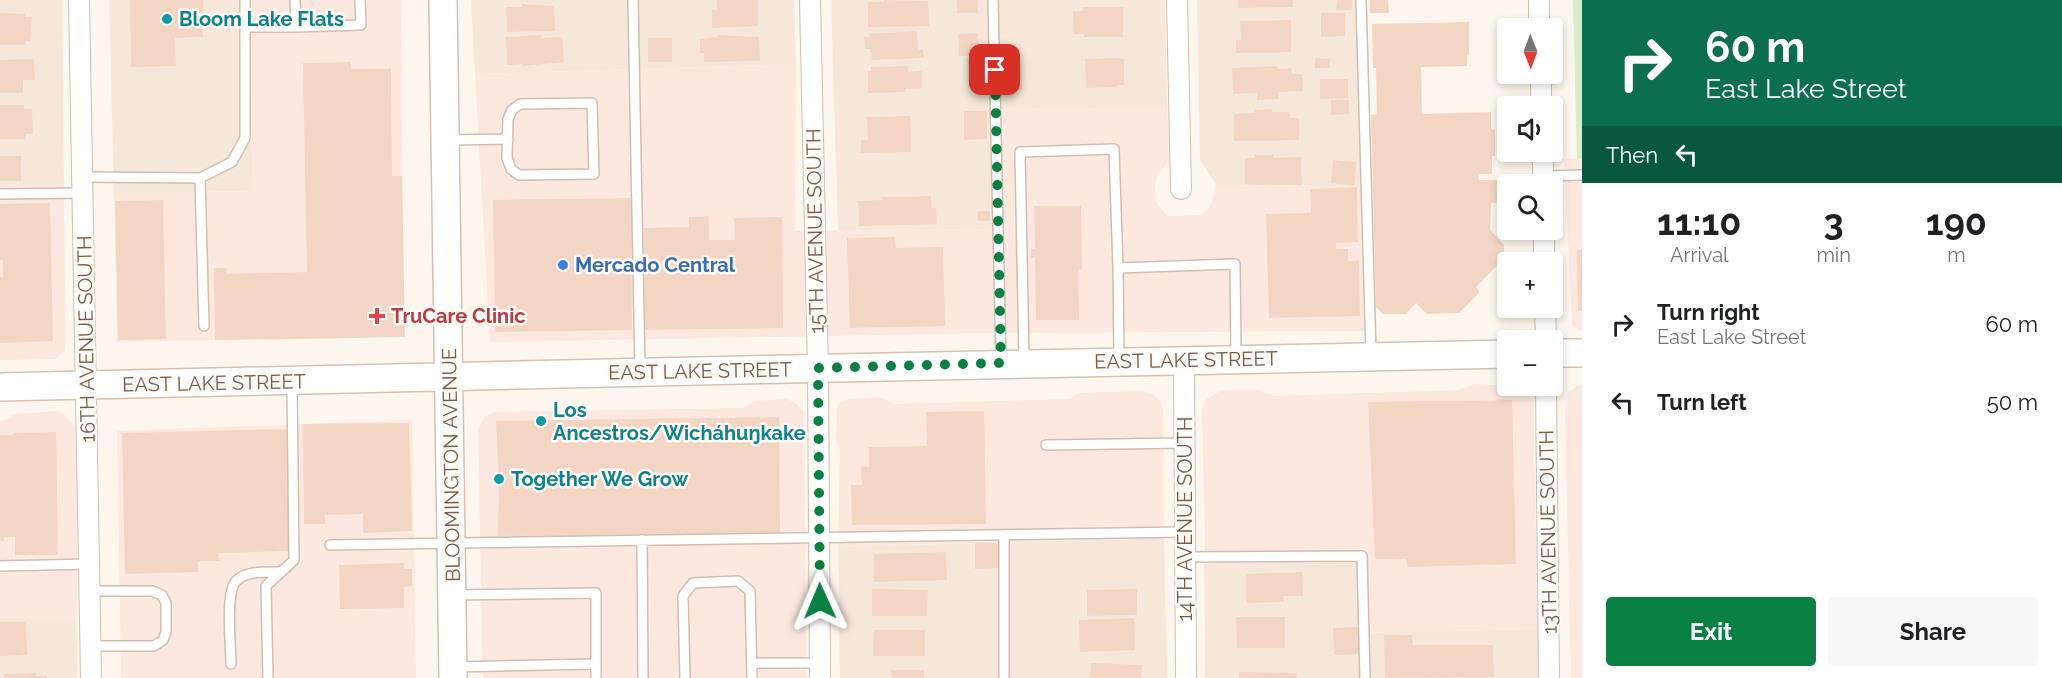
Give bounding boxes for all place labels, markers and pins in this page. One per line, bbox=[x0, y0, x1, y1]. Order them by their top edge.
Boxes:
place label: Bloom Lake Flats bbox=[179, 7, 344, 31]
marker: Bloom Lake Flats bbox=[160, 12, 174, 26]
pin bbox=[969, 44, 1020, 95]
place label: Mercado Central bbox=[575, 253, 736, 277]
marker: Mercado Central bbox=[556, 258, 570, 272]
place label: TruCare Clinic bbox=[391, 304, 526, 328]
marker: TruCare Clinic bbox=[368, 307, 386, 325]
place label: Los Ancestros/Wicháhuŋkake bbox=[553, 398, 806, 445]
marker: Los Ancestros/Wicháhuŋkake bbox=[534, 414, 548, 428]
place label: Together We Grow bbox=[511, 467, 689, 491]
marker: Together We Grow bbox=[492, 472, 506, 486]

